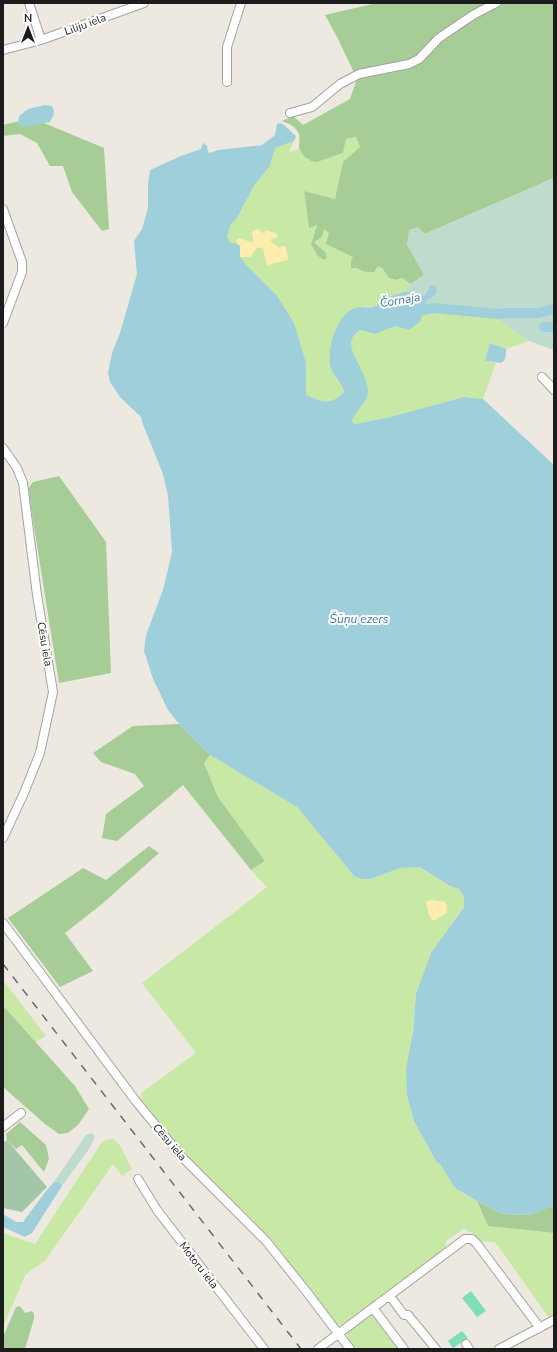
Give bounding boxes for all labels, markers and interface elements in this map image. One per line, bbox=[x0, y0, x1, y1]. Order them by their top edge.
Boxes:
north arrow bbox=[8, 8, 48, 48]
street label: Liliju iela bbox=[62, 10, 108, 39]
text: N bbox=[24, 11, 32, 26]
water label: Čornaja bbox=[379, 289, 421, 311]
water label: Šūņu ezers bbox=[330, 611, 389, 627]
street label: Cēsu iela bbox=[33, 621, 56, 668]
street label: Cēsu iela bbox=[149, 1121, 190, 1164]
street label: Motoru iela bbox=[176, 1239, 222, 1292]

